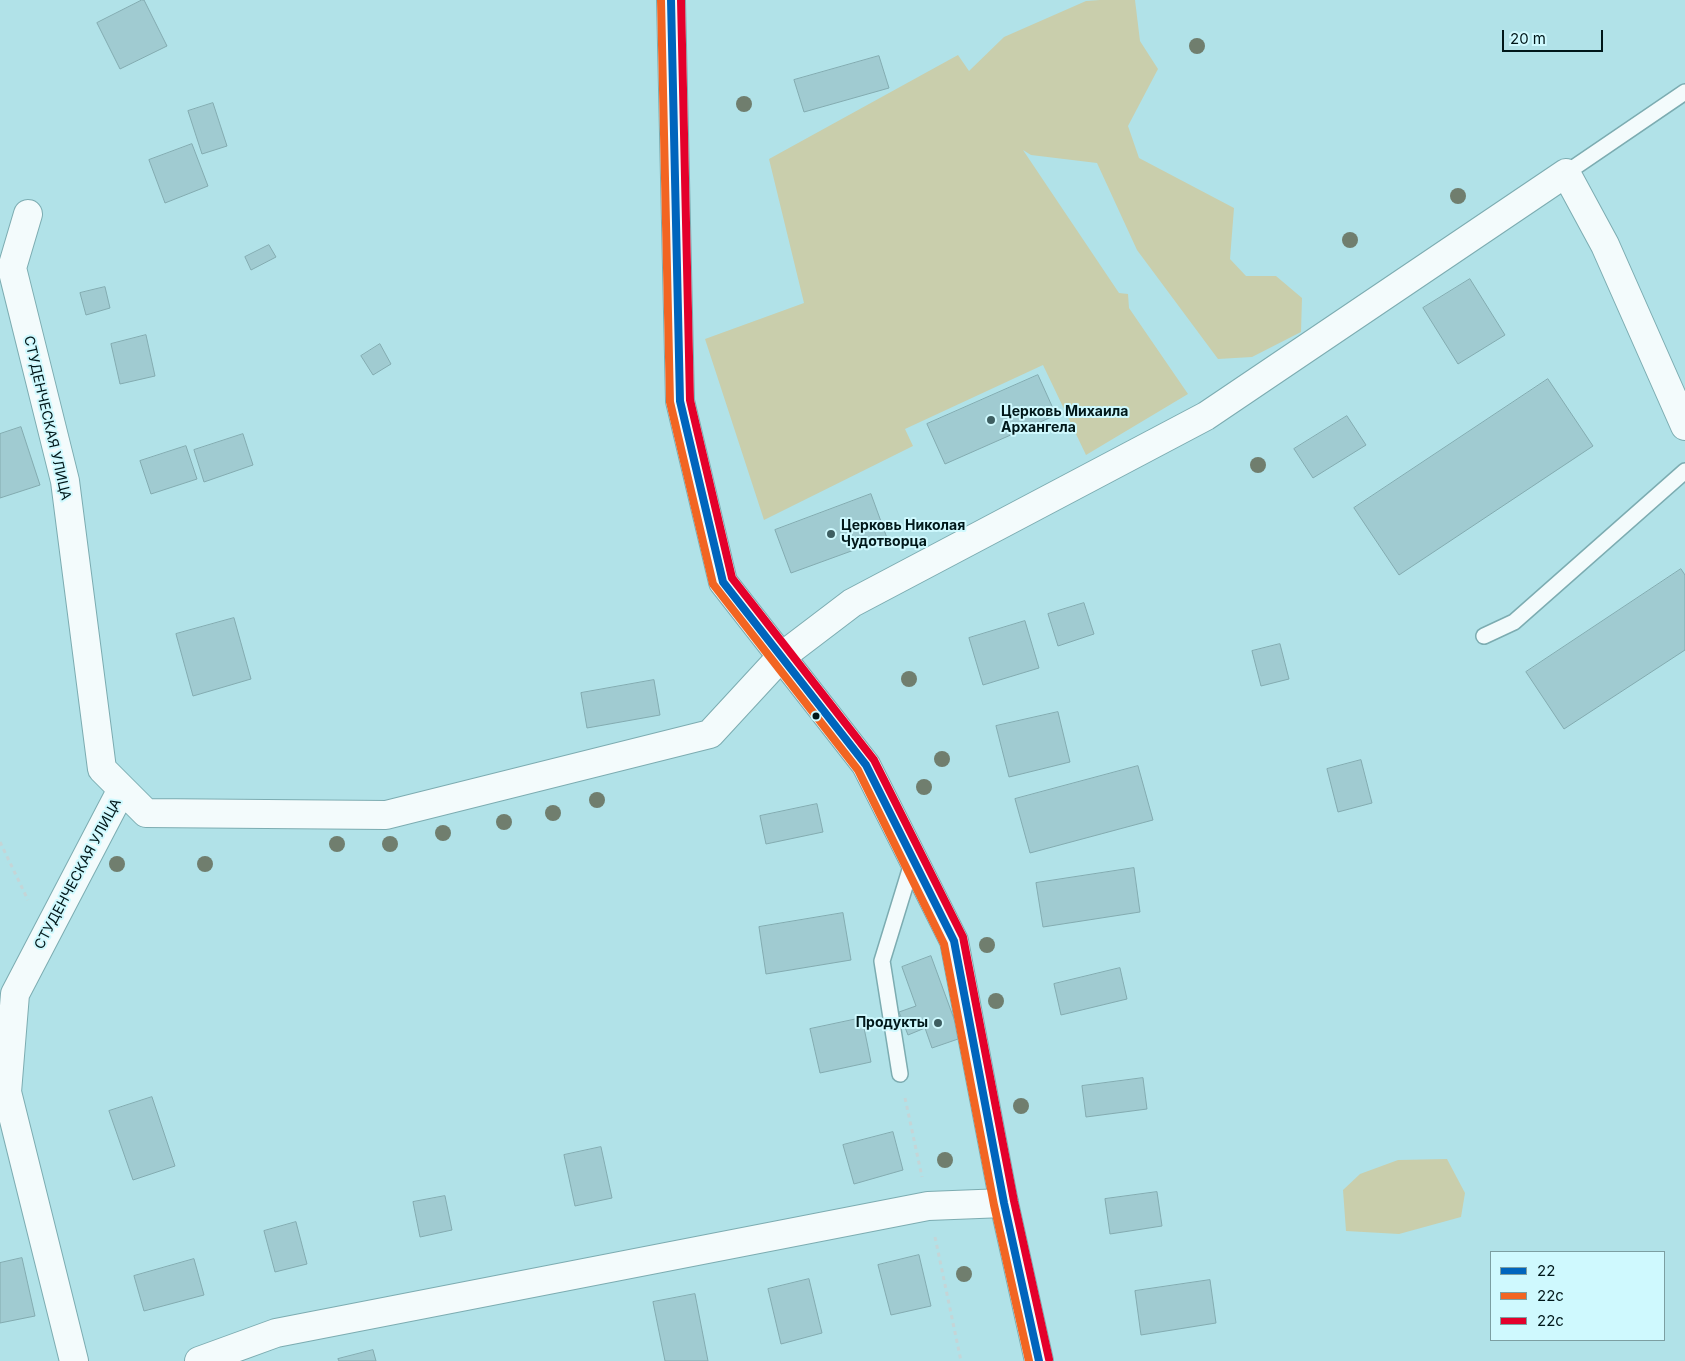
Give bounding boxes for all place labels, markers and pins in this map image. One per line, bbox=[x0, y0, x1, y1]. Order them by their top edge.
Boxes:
place label: Церковь Михаила Архангела bbox=[1001, 404, 1128, 437]
marker: Церковь Михаила Архангела bbox=[985, 414, 997, 426]
place label: Церковь Николая Чудотворца bbox=[841, 518, 965, 550]
marker: Церковь Николая Чудотворца bbox=[825, 528, 837, 540]
unlabelled marker bbox=[811, 711, 821, 721]
place label: Продукты bbox=[856, 1015, 928, 1031]
marker: Продукты bbox=[932, 1017, 944, 1029]

